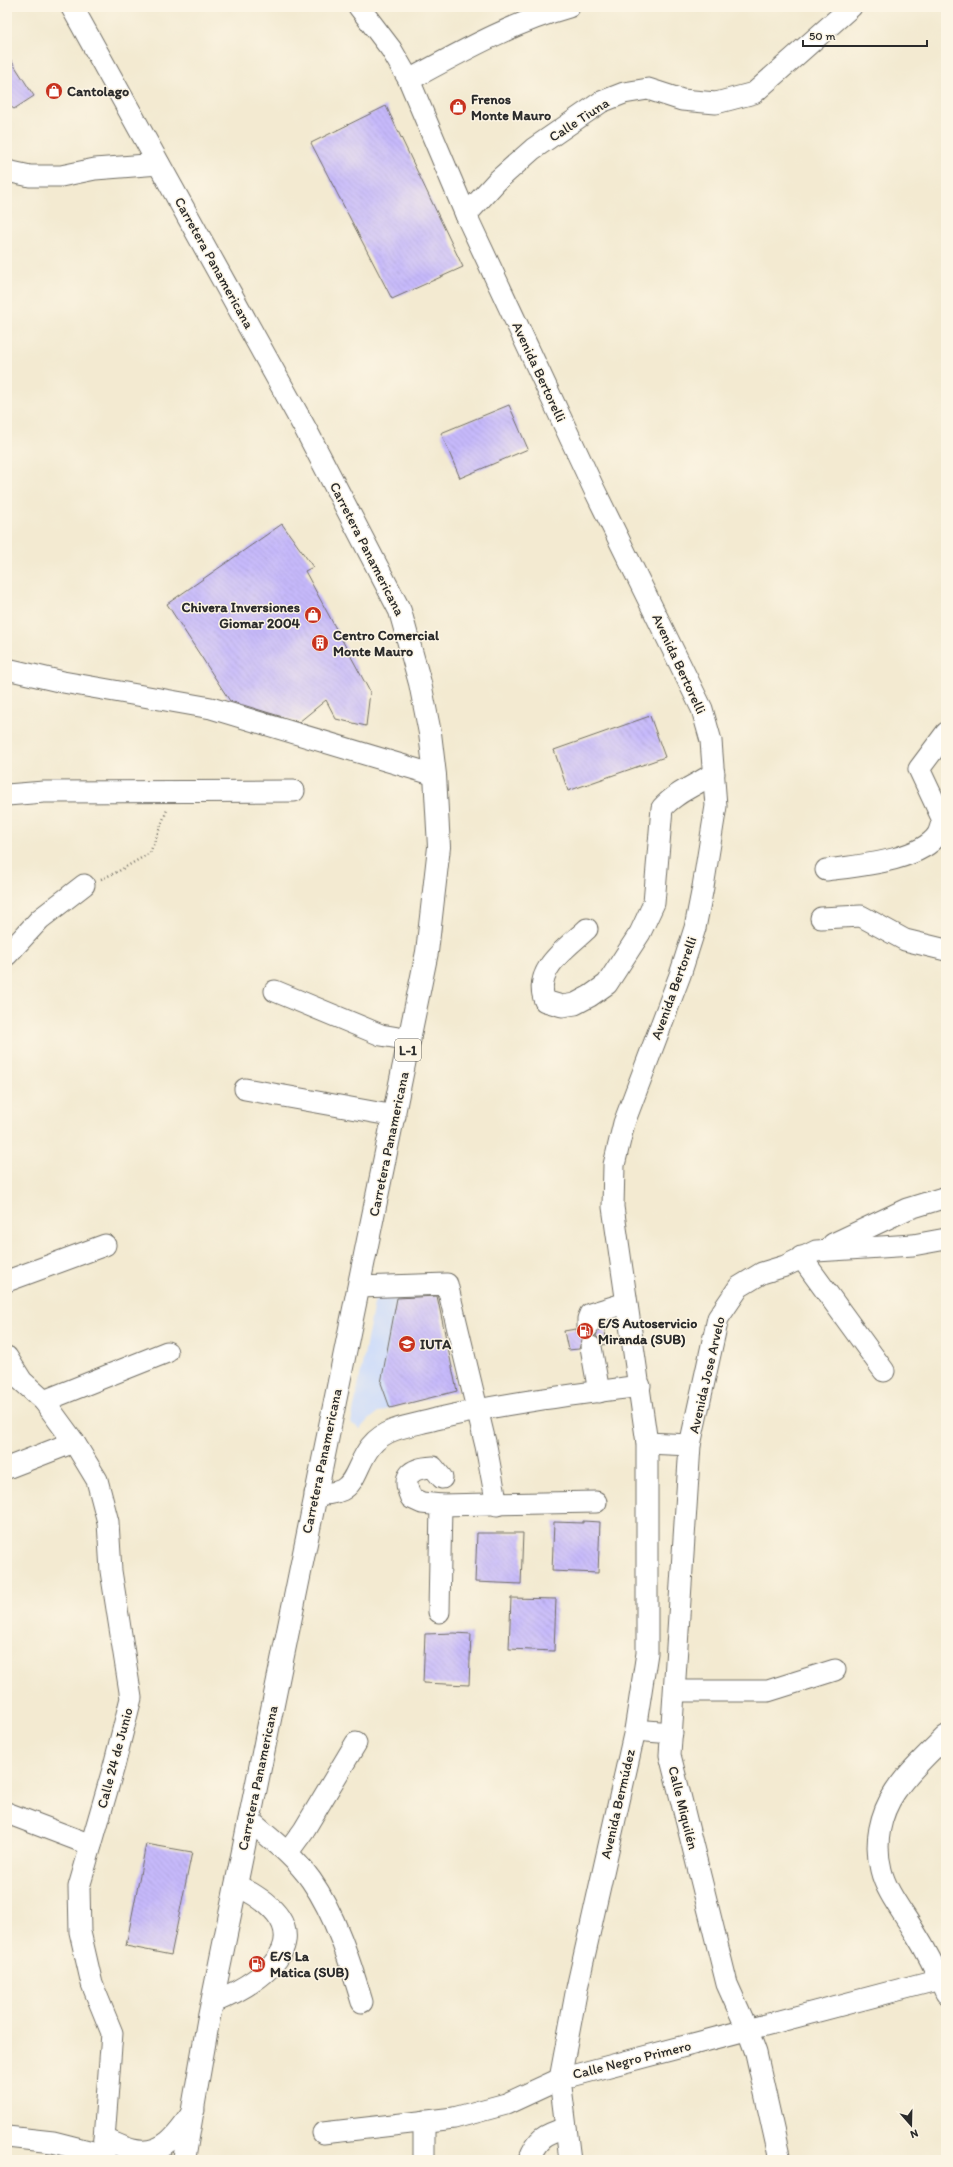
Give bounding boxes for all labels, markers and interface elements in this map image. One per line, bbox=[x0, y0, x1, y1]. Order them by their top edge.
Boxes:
scale bar bbox=[803, 22, 927, 48]
text: 50 m bbox=[809, 29, 835, 43]
shop icon: Cantolago bbox=[44, 81, 64, 101]
place label: Cantolago bbox=[67, 83, 129, 100]
place label: Frenos Monte Mauro bbox=[471, 91, 551, 124]
street label: Calle Tiuna bbox=[546, 94, 612, 146]
shop icon: Frenos Monte Mauro bbox=[448, 97, 468, 117]
street label: Carretera Panamericana bbox=[171, 194, 258, 332]
street label: Avenida Bertorelli bbox=[508, 319, 570, 425]
street label: Carretera Panamericana bbox=[326, 479, 408, 619]
place label: Chivera Inversiones Giomar 2004 bbox=[182, 599, 301, 632]
shop icon: Chivera Inversiones Giomar 2004 bbox=[303, 605, 323, 625]
street label: Avenida Bertorelli bbox=[648, 611, 710, 717]
place label: Centro Comercial Monte Mauro bbox=[333, 627, 440, 660]
building icon: Centro Comercial Monte Mauro bbox=[310, 633, 330, 653]
street label: Avenida Bertorelli bbox=[647, 934, 701, 1042]
road number: L-1 bbox=[395, 1039, 421, 1061]
street label: Carretera Panamericana bbox=[365, 1069, 413, 1218]
place label: E/S Autoservicio Miranda (SUB) bbox=[598, 1315, 697, 1348]
street label: Avenida Jose Arvelo bbox=[685, 1315, 729, 1435]
fuel station icon: E/S Autoservicio Miranda (SUB) bbox=[575, 1321, 595, 1341]
school or university icon: IUTA bbox=[397, 1334, 417, 1354]
place label: IUTA bbox=[420, 1336, 452, 1353]
street label: Carretera Panamericana bbox=[298, 1386, 346, 1535]
street label: Carretera Panamericana bbox=[234, 1703, 282, 1852]
street label: Calle 24 de Junio bbox=[93, 1706, 137, 1810]
street label: Avenida Bermúdez bbox=[597, 1747, 639, 1861]
street label: Calle Miquilén bbox=[664, 1764, 702, 1852]
place label: E/S La Matica (SUB) bbox=[270, 1948, 349, 1981]
fuel station icon: E/S La Matica (SUB) bbox=[247, 1954, 267, 1974]
street label: Calle Negro Primero bbox=[571, 2037, 693, 2083]
north arrow bbox=[891, 2105, 931, 2145]
text: N bbox=[909, 2127, 920, 2141]

